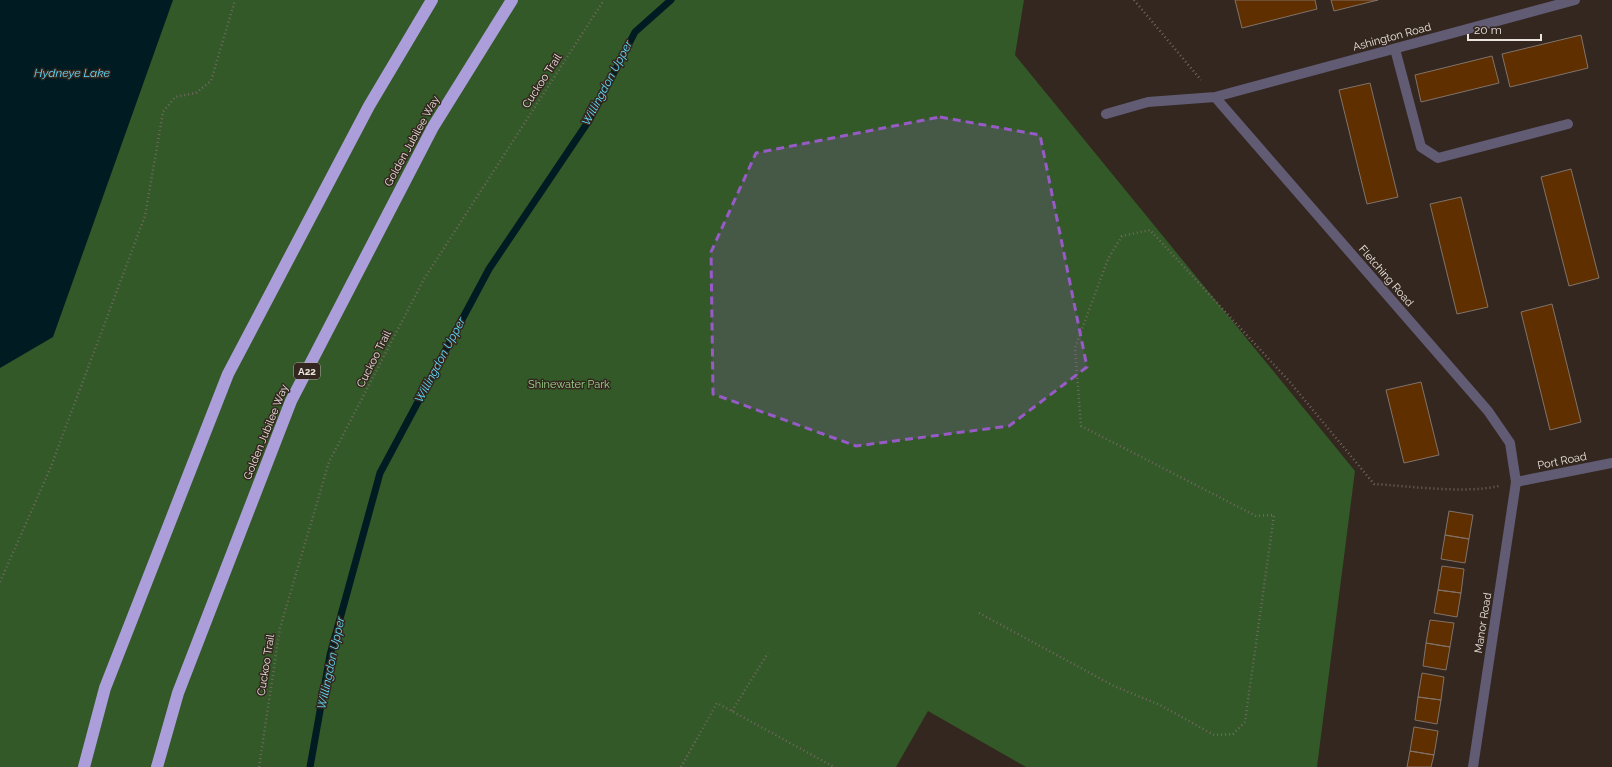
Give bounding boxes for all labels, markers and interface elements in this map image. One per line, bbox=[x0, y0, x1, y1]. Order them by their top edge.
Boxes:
scale bar bbox=[1468, 16, 1541, 42]
street label: Ashington Road bbox=[1351, 20, 1433, 54]
text: 20 m bbox=[1474, 23, 1502, 37]
water label: Willingdon Upper bbox=[579, 37, 636, 128]
street label: Cuckoo Trail bbox=[520, 51, 564, 111]
water label: Hydneye Lake bbox=[34, 66, 111, 80]
street label: Golden Jubilee Way bbox=[382, 93, 442, 189]
street label: Fletching Road bbox=[1356, 243, 1416, 309]
water label: Willingdon Upper bbox=[412, 314, 469, 405]
street label: Cuckoo Trail bbox=[354, 328, 394, 390]
road number: A22 bbox=[294, 363, 320, 379]
park label: Shinewater Park bbox=[528, 378, 610, 391]
street label: Golden Jubilee Way bbox=[241, 382, 291, 482]
street label: Port Road bbox=[1536, 450, 1588, 472]
street label: Manor Road bbox=[1472, 592, 1494, 654]
water label: Willingdon Upper bbox=[314, 615, 348, 711]
street label: Cuckoo Trail bbox=[255, 633, 277, 697]

